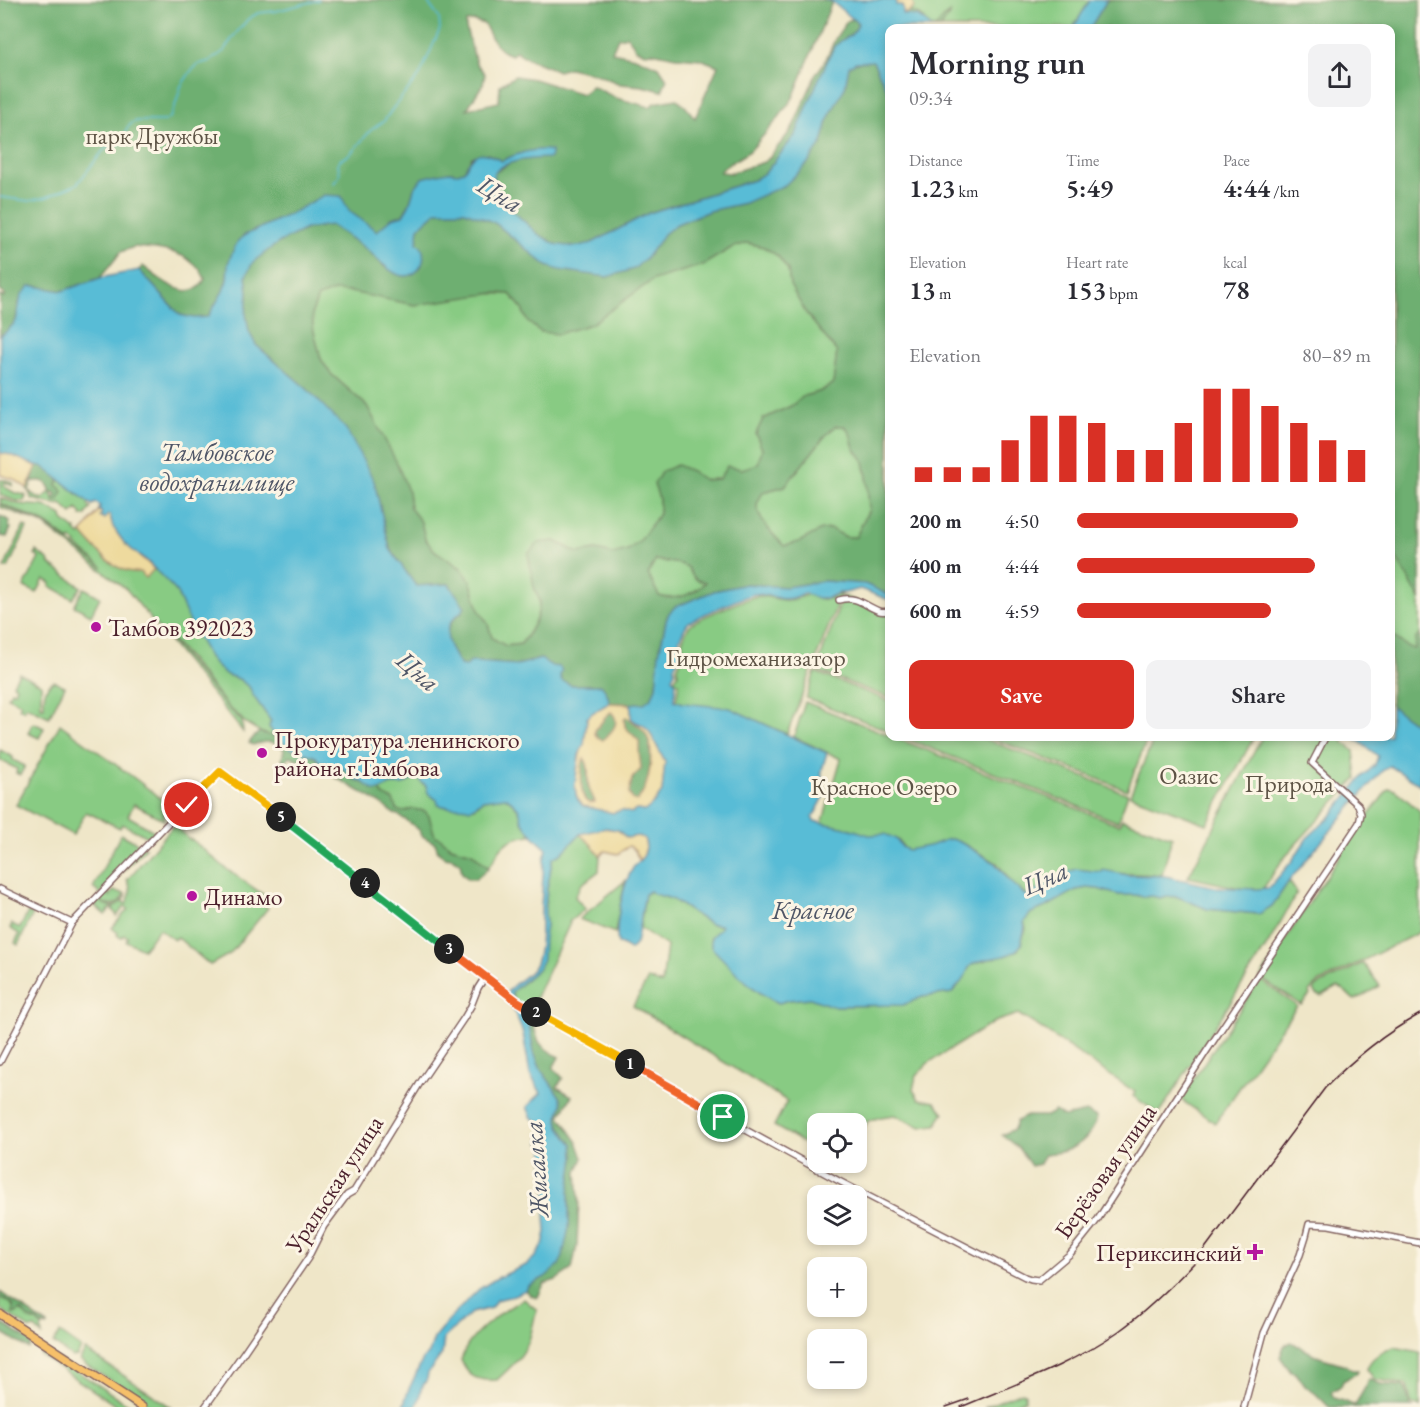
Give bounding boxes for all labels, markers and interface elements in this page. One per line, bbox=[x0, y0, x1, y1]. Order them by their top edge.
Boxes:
text: Morning run bbox=[909, 41, 1086, 84]
button: share bbox=[1308, 44, 1371, 107]
text: 09:34 bbox=[909, 85, 952, 111]
park label: парк Дружбы bbox=[86, 120, 219, 151]
text: Distance bbox=[909, 150, 962, 171]
text: Time bbox=[1066, 150, 1099, 171]
text: Pace bbox=[1223, 150, 1250, 171]
water label: Цна bbox=[470, 167, 529, 221]
text: 1.23 bbox=[909, 171, 955, 205]
text: 5:49 bbox=[1066, 171, 1113, 205]
text: 4:44 bbox=[1223, 171, 1270, 205]
text: km bbox=[955, 181, 978, 202]
text: /km bbox=[1270, 181, 1300, 202]
text: Elevation bbox=[909, 252, 967, 273]
text: Heart rate bbox=[1066, 252, 1128, 273]
text: kcal bbox=[1223, 252, 1247, 273]
text: 13 bbox=[909, 273, 936, 307]
text: 153 bbox=[1066, 273, 1106, 307]
text: 78 bbox=[1223, 273, 1250, 307]
text: m bbox=[936, 283, 951, 304]
text: bpm bbox=[1106, 283, 1138, 304]
text: Elevation bbox=[909, 342, 981, 368]
text: 80–89 m bbox=[1302, 342, 1371, 368]
water label: Тамбовское водохранилище bbox=[140, 435, 296, 499]
text: 200 m bbox=[909, 508, 962, 534]
text: 4:50 bbox=[1005, 508, 1039, 534]
text: 400 m bbox=[909, 553, 962, 579]
text: 4:44 bbox=[1005, 553, 1039, 579]
text: 600 m bbox=[909, 598, 962, 624]
text: 4:59 bbox=[1005, 598, 1039, 624]
place label: Тамбов 392023 bbox=[108, 612, 253, 643]
marker: Тамбов 392023 bbox=[89, 620, 103, 634]
water label: Цна bbox=[388, 642, 447, 699]
park label: Гидромеханизатор bbox=[666, 642, 846, 673]
button: Save bbox=[909, 660, 1134, 729]
button: Share bbox=[1146, 660, 1371, 729]
place label: Прокуратура ленинского района г.Тамбова bbox=[274, 724, 520, 783]
marker: Прокуратура ленинского района г.Тамбова bbox=[255, 746, 269, 760]
park label: Оазис bbox=[1159, 760, 1219, 791]
park label: Природа bbox=[1244, 768, 1334, 799]
park label: Красное Озеро bbox=[811, 771, 957, 802]
pin bbox=[161, 779, 212, 830]
icon: check bbox=[170, 788, 203, 821]
pin: 5 bbox=[266, 802, 296, 832]
text: 5 bbox=[277, 806, 285, 827]
water label: Цна bbox=[1016, 853, 1073, 903]
pin: 4 bbox=[350, 868, 380, 898]
text: 4 bbox=[361, 872, 369, 893]
place label: Динамо bbox=[204, 881, 283, 912]
marker: Динамо bbox=[185, 889, 199, 903]
water label: Красное bbox=[771, 893, 855, 927]
pin: 3 bbox=[434, 934, 464, 964]
text: 3 bbox=[445, 938, 453, 959]
pin: 2 bbox=[521, 997, 551, 1027]
text: 2 bbox=[532, 1001, 540, 1022]
pin: 1 bbox=[615, 1049, 645, 1079]
text: 1 bbox=[626, 1053, 634, 1074]
pin bbox=[697, 1091, 748, 1142]
street label: Берёзовая улица bbox=[1047, 1097, 1163, 1244]
icon: arrive bbox=[706, 1100, 739, 1133]
street label: Уральская улица bbox=[278, 1109, 390, 1259]
map controls bbox=[807, 1113, 867, 1389]
button: locate bbox=[807, 1113, 867, 1173]
water label: Жигалка bbox=[516, 1120, 556, 1220]
button: layers bbox=[807, 1185, 867, 1245]
place label: Периксинский bbox=[1096, 1237, 1242, 1268]
marker: Периксинский bbox=[1246, 1243, 1264, 1261]
button: + bbox=[807, 1257, 867, 1317]
button: − bbox=[807, 1329, 867, 1389]

